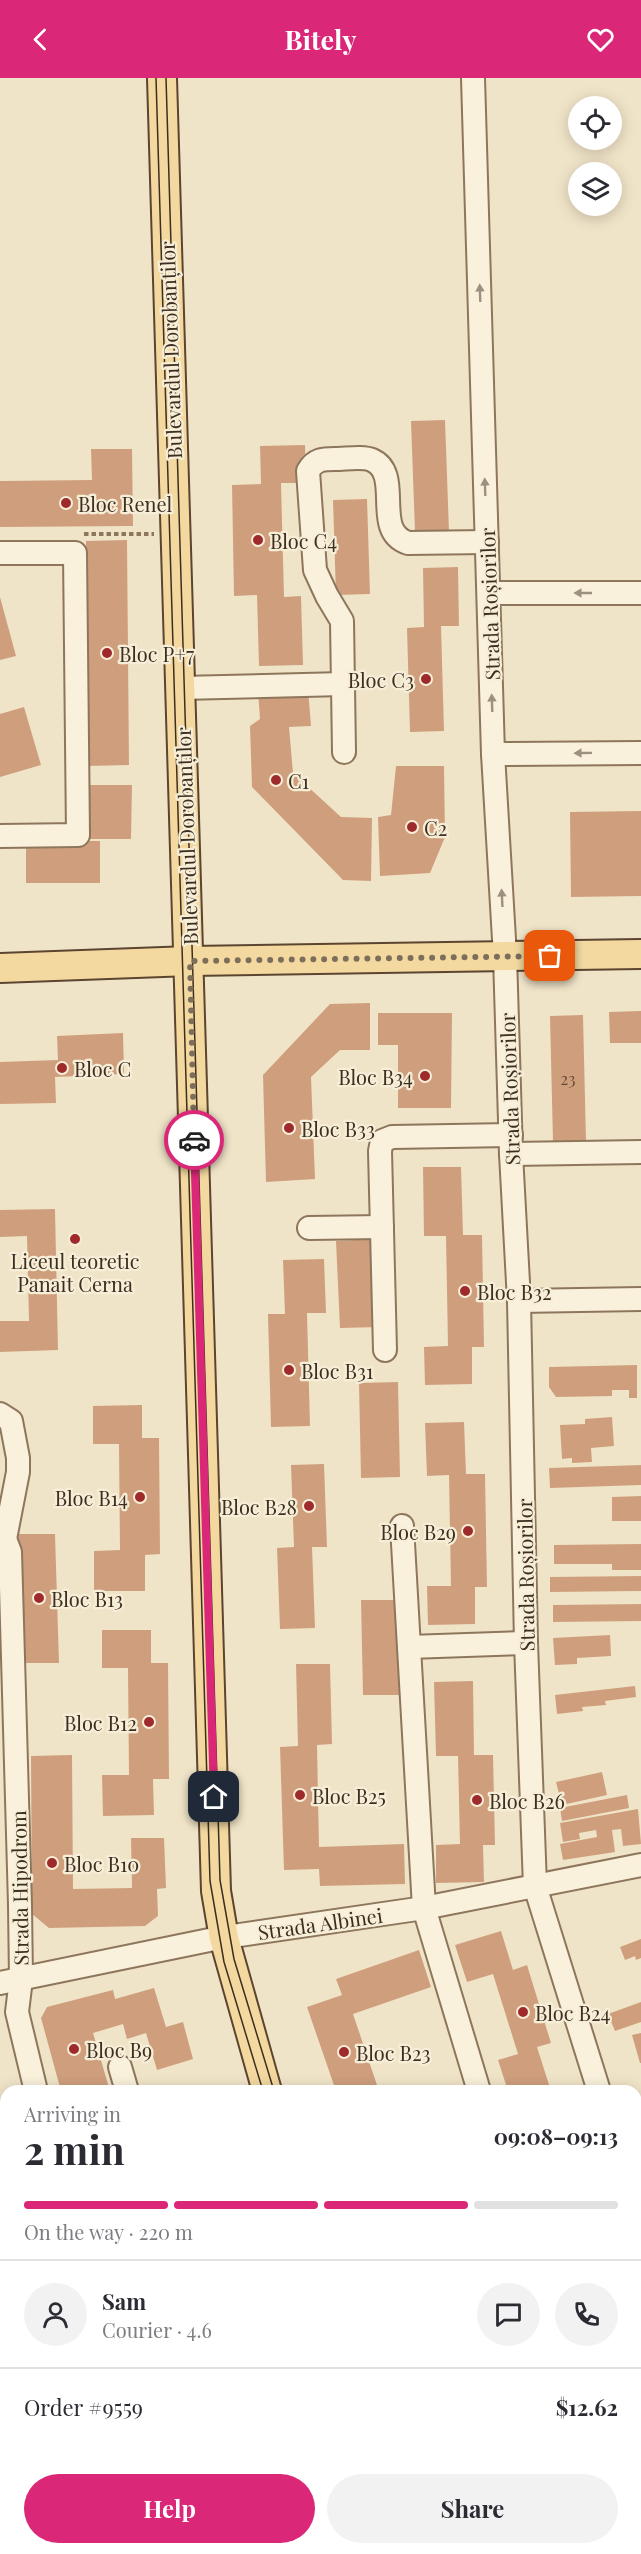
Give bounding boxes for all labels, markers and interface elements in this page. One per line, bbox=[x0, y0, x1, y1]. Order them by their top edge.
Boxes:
text: Bitely bbox=[284, 21, 357, 57]
icon: back bbox=[24, 23, 57, 56]
icon: heart bbox=[584, 23, 617, 56]
map controls bbox=[568, 96, 622, 216]
button: locate bbox=[568, 96, 622, 150]
button: layers bbox=[568, 162, 622, 216]
street label: Bulevardul Dorobanților bbox=[153, 240, 188, 459]
one-way arrow bbox=[475, 283, 484, 302]
one-way arrow bbox=[481, 478, 490, 497]
place label: Bloc Renel bbox=[78, 490, 173, 517]
marker: Bloc Renel bbox=[59, 496, 73, 510]
place label: Bloc C4 bbox=[270, 527, 337, 554]
street label: Strada Roșiorilor bbox=[473, 527, 506, 681]
marker: Bloc C4 bbox=[251, 533, 265, 547]
one-way arrow bbox=[573, 588, 592, 598]
place label: Bloc P+7 bbox=[119, 640, 194, 667]
marker: Bloc P+7 bbox=[100, 646, 114, 660]
place label: Bloc C3 bbox=[348, 666, 414, 693]
marker: Bloc C3 bbox=[419, 672, 433, 686]
one-way arrow bbox=[487, 694, 497, 713]
street label: Bulevardul Dorobanților bbox=[169, 726, 204, 945]
one-way arrow bbox=[573, 748, 592, 758]
place label: C1 bbox=[288, 767, 309, 794]
marker: C1 bbox=[269, 773, 283, 787]
place label: C2 bbox=[424, 814, 447, 841]
marker: C2 bbox=[405, 820, 419, 834]
one-way arrow bbox=[497, 889, 506, 908]
pin bbox=[524, 930, 575, 981]
icon: bag bbox=[533, 939, 566, 972]
street label: Strada Roșiorilor bbox=[493, 1012, 526, 1166]
place label: Bloc C bbox=[74, 1055, 131, 1082]
marker: Bloc C bbox=[55, 1061, 69, 1075]
place label: Bloc B34 bbox=[338, 1063, 413, 1090]
house number: 23 bbox=[561, 1068, 575, 1089]
marker: Bloc B34 bbox=[418, 1069, 432, 1083]
courier bbox=[164, 1110, 224, 1170]
place label: Bloc B33 bbox=[301, 1115, 375, 1142]
marker: Bloc B33 bbox=[282, 1121, 296, 1135]
icon: car bbox=[178, 1124, 211, 1157]
marker: Liceul teoretic Panait Cerna bbox=[68, 1232, 82, 1246]
place label: Liceul teoretic Panait Cerna bbox=[11, 1247, 140, 1297]
place label: Bloc B32 bbox=[477, 1278, 552, 1305]
marker: Bloc B32 bbox=[458, 1284, 472, 1298]
place label: Bloc B31 bbox=[301, 1357, 373, 1384]
marker: Bloc B31 bbox=[282, 1363, 296, 1377]
place label: Bloc B14 bbox=[55, 1484, 128, 1511]
marker: Bloc B14 bbox=[133, 1490, 147, 1504]
place label: Bloc B28 bbox=[221, 1493, 297, 1520]
street label: Strada Roșiorilor bbox=[510, 1498, 541, 1652]
marker: Bloc B28 bbox=[302, 1499, 316, 1513]
place label: Bloc B29 bbox=[380, 1518, 456, 1545]
marker: Bloc B29 bbox=[461, 1524, 475, 1538]
place label: Bloc B13 bbox=[51, 1585, 123, 1612]
marker: Bloc B13 bbox=[32, 1591, 46, 1605]
place label: Bloc B12 bbox=[64, 1709, 137, 1736]
marker: Bloc B12 bbox=[142, 1715, 156, 1729]
pin bbox=[188, 1771, 239, 1822]
icon: home bbox=[197, 1780, 230, 1813]
place label: Bloc B25 bbox=[312, 1782, 386, 1809]
place label: Bloc B26 bbox=[489, 1787, 565, 1814]
marker: Bloc B25 bbox=[293, 1788, 307, 1802]
marker: Bloc B26 bbox=[470, 1793, 484, 1807]
street label: Strada Hipodrom bbox=[4, 1810, 34, 1966]
place label: Bloc B10 bbox=[64, 1850, 139, 1877]
marker: Bloc B10 bbox=[45, 1856, 59, 1870]
street label: Strada Albinei bbox=[256, 1901, 384, 1945]
place label: Bloc B24 bbox=[535, 1999, 610, 2026]
marker: Bloc B24 bbox=[516, 2005, 530, 2019]
place label: Bloc B9 bbox=[86, 2036, 152, 2063]
place label: Bloc B23 bbox=[356, 2039, 431, 2066]
marker: Bloc B9 bbox=[67, 2042, 81, 2056]
marker: Bloc B23 bbox=[337, 2045, 351, 2059]
text: Arriving in bbox=[24, 2100, 121, 2127]
text: 09:08–09:13 bbox=[494, 2121, 618, 2151]
text: 2 min bbox=[24, 2123, 125, 2175]
text: On the way · 220 m bbox=[24, 2218, 193, 2245]
button: person bbox=[24, 2283, 87, 2346]
button: chat bbox=[477, 2283, 540, 2346]
button: phone bbox=[555, 2283, 618, 2346]
text: Sam bbox=[102, 2286, 146, 2316]
text: Courier · 4.6 bbox=[102, 2316, 212, 2343]
text: Order #9559 bbox=[24, 2392, 143, 2422]
text: $12.62 bbox=[556, 2392, 618, 2422]
button: Help bbox=[24, 2474, 315, 2543]
button: Share bbox=[327, 2474, 618, 2543]

